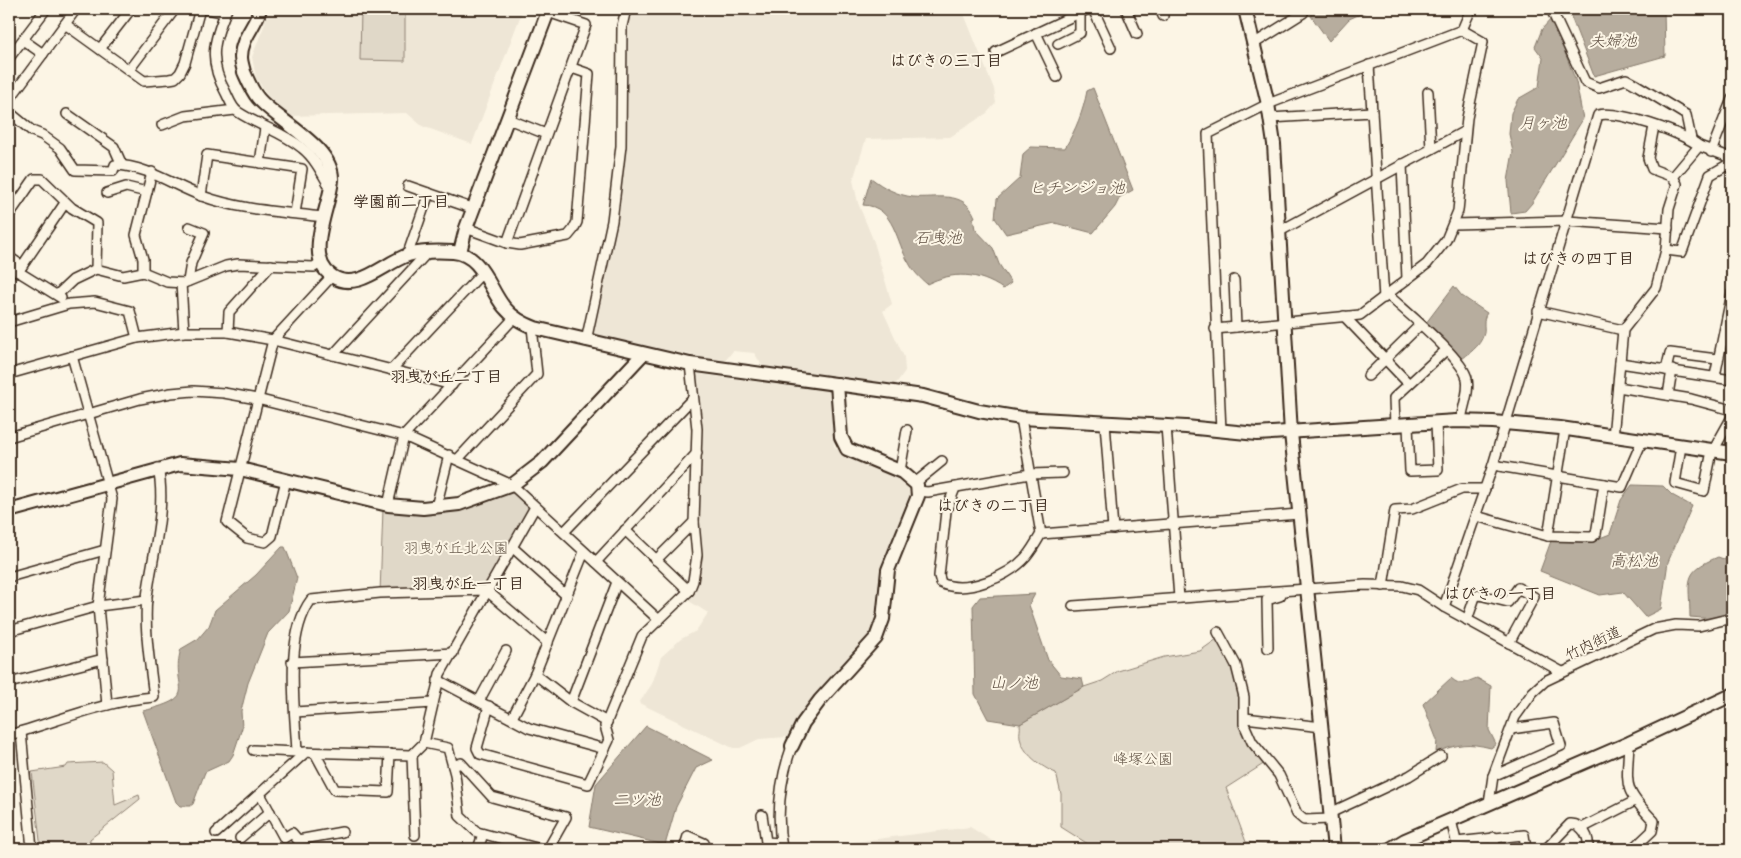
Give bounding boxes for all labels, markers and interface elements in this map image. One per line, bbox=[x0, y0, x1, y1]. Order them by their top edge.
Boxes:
water label: 夫婦池 bbox=[1589, 32, 1638, 50]
district label: はびきの三丁目 bbox=[890, 52, 1002, 70]
water label: 月ヶ池 bbox=[1519, 114, 1568, 132]
water label: ヒチンジョ池 bbox=[1029, 179, 1126, 197]
district label: 学園前二丁目 bbox=[353, 193, 449, 211]
water label: 石曳池 bbox=[914, 229, 963, 247]
district label: はびきの四丁目 bbox=[1522, 250, 1634, 268]
district label: 羽曳が丘二丁目 bbox=[390, 368, 502, 386]
district label: はびきの二丁目 bbox=[937, 497, 1049, 515]
park label: 羽曳が丘北公園 bbox=[403, 539, 509, 557]
water label: 高松池 bbox=[1610, 552, 1659, 570]
district label: 羽曳が丘一丁目 bbox=[412, 575, 524, 593]
district label: はびきの一丁目 bbox=[1444, 585, 1556, 603]
street label: 竹内街道 bbox=[1562, 622, 1624, 664]
water label: 山ノ池 bbox=[990, 674, 1039, 692]
park label: 峰塚公園 bbox=[1113, 750, 1173, 768]
water label: 二ツ池 bbox=[613, 791, 662, 809]

